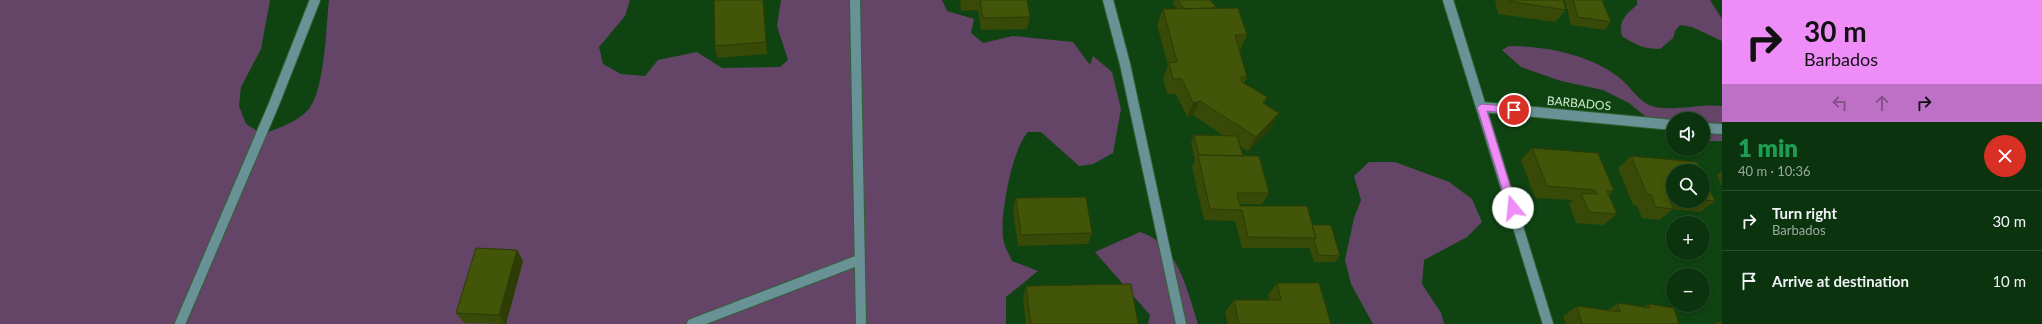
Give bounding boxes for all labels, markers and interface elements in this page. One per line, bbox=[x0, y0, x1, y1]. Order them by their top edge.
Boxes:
text: 30 m bbox=[1804, 14, 1867, 48]
icon: right bbox=[1738, 16, 1790, 68]
text: Barbados bbox=[1804, 48, 1878, 70]
icon: left bbox=[1829, 92, 1851, 114]
icon: ahead bbox=[1871, 92, 1893, 114]
icon: right bbox=[1913, 92, 1935, 114]
pin bbox=[1497, 93, 1531, 127]
street label: BARBADOS bbox=[1546, 93, 1612, 113]
icon: arrive bbox=[1503, 99, 1525, 121]
map controls bbox=[1666, 112, 1710, 312]
button: sound bbox=[1666, 112, 1710, 156]
text: 1 min bbox=[1738, 133, 1798, 162]
button: close bbox=[1984, 135, 2026, 177]
text: 40 m · 10:36 bbox=[1738, 163, 1811, 179]
button: search bbox=[1666, 164, 1710, 208]
position arrow bbox=[1492, 187, 1534, 229]
text: Turn right bbox=[1772, 204, 1837, 222]
icon: right bbox=[1738, 210, 1760, 232]
text: 30 m bbox=[1992, 212, 2026, 230]
button: + bbox=[1666, 216, 1710, 260]
text: Barbados bbox=[1772, 222, 1826, 238]
button: − bbox=[1666, 268, 1710, 312]
icon: arrive bbox=[1738, 270, 1760, 292]
text: Arrive at destination bbox=[1772, 272, 1909, 290]
text: 10 m bbox=[1992, 272, 2026, 290]

